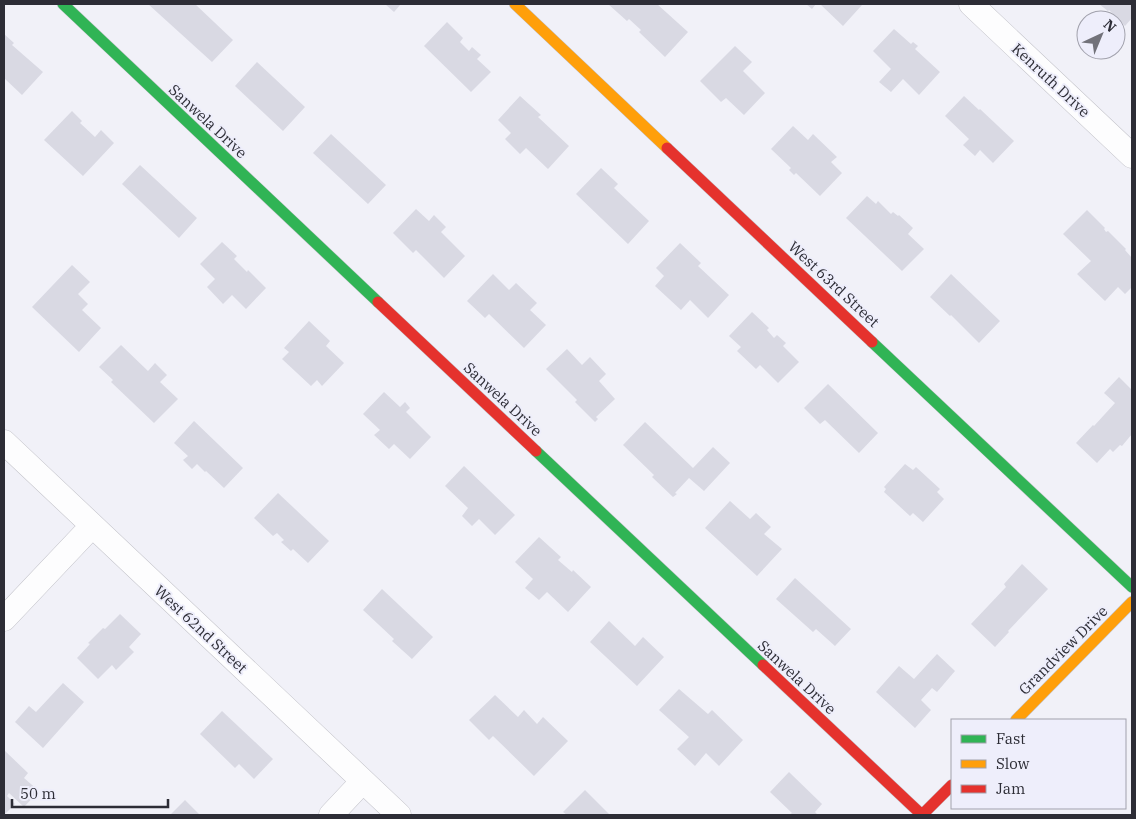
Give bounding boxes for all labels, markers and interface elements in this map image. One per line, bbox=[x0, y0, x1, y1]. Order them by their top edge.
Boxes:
north arrow bbox=[1076, 10, 1126, 60]
text: N bbox=[1100, 15, 1120, 36]
street label: Kenruth Drive bbox=[1008, 39, 1094, 121]
street label: Sanwela Drive bbox=[165, 80, 251, 162]
street label: West 63rd Street bbox=[785, 237, 883, 331]
street label: Sanwela Drive bbox=[460, 358, 546, 440]
street label: West 62nd Street bbox=[151, 581, 251, 677]
street label: Grandview Drive bbox=[1015, 602, 1111, 698]
street label: Sanwela Drive bbox=[754, 636, 840, 718]
legend bbox=[951, 719, 1126, 809]
text: Fast bbox=[996, 729, 1026, 748]
text: Slow bbox=[996, 754, 1030, 773]
scale bar bbox=[12, 776, 169, 808]
text: Jam bbox=[996, 779, 1025, 798]
text: 50 m bbox=[20, 784, 56, 803]

